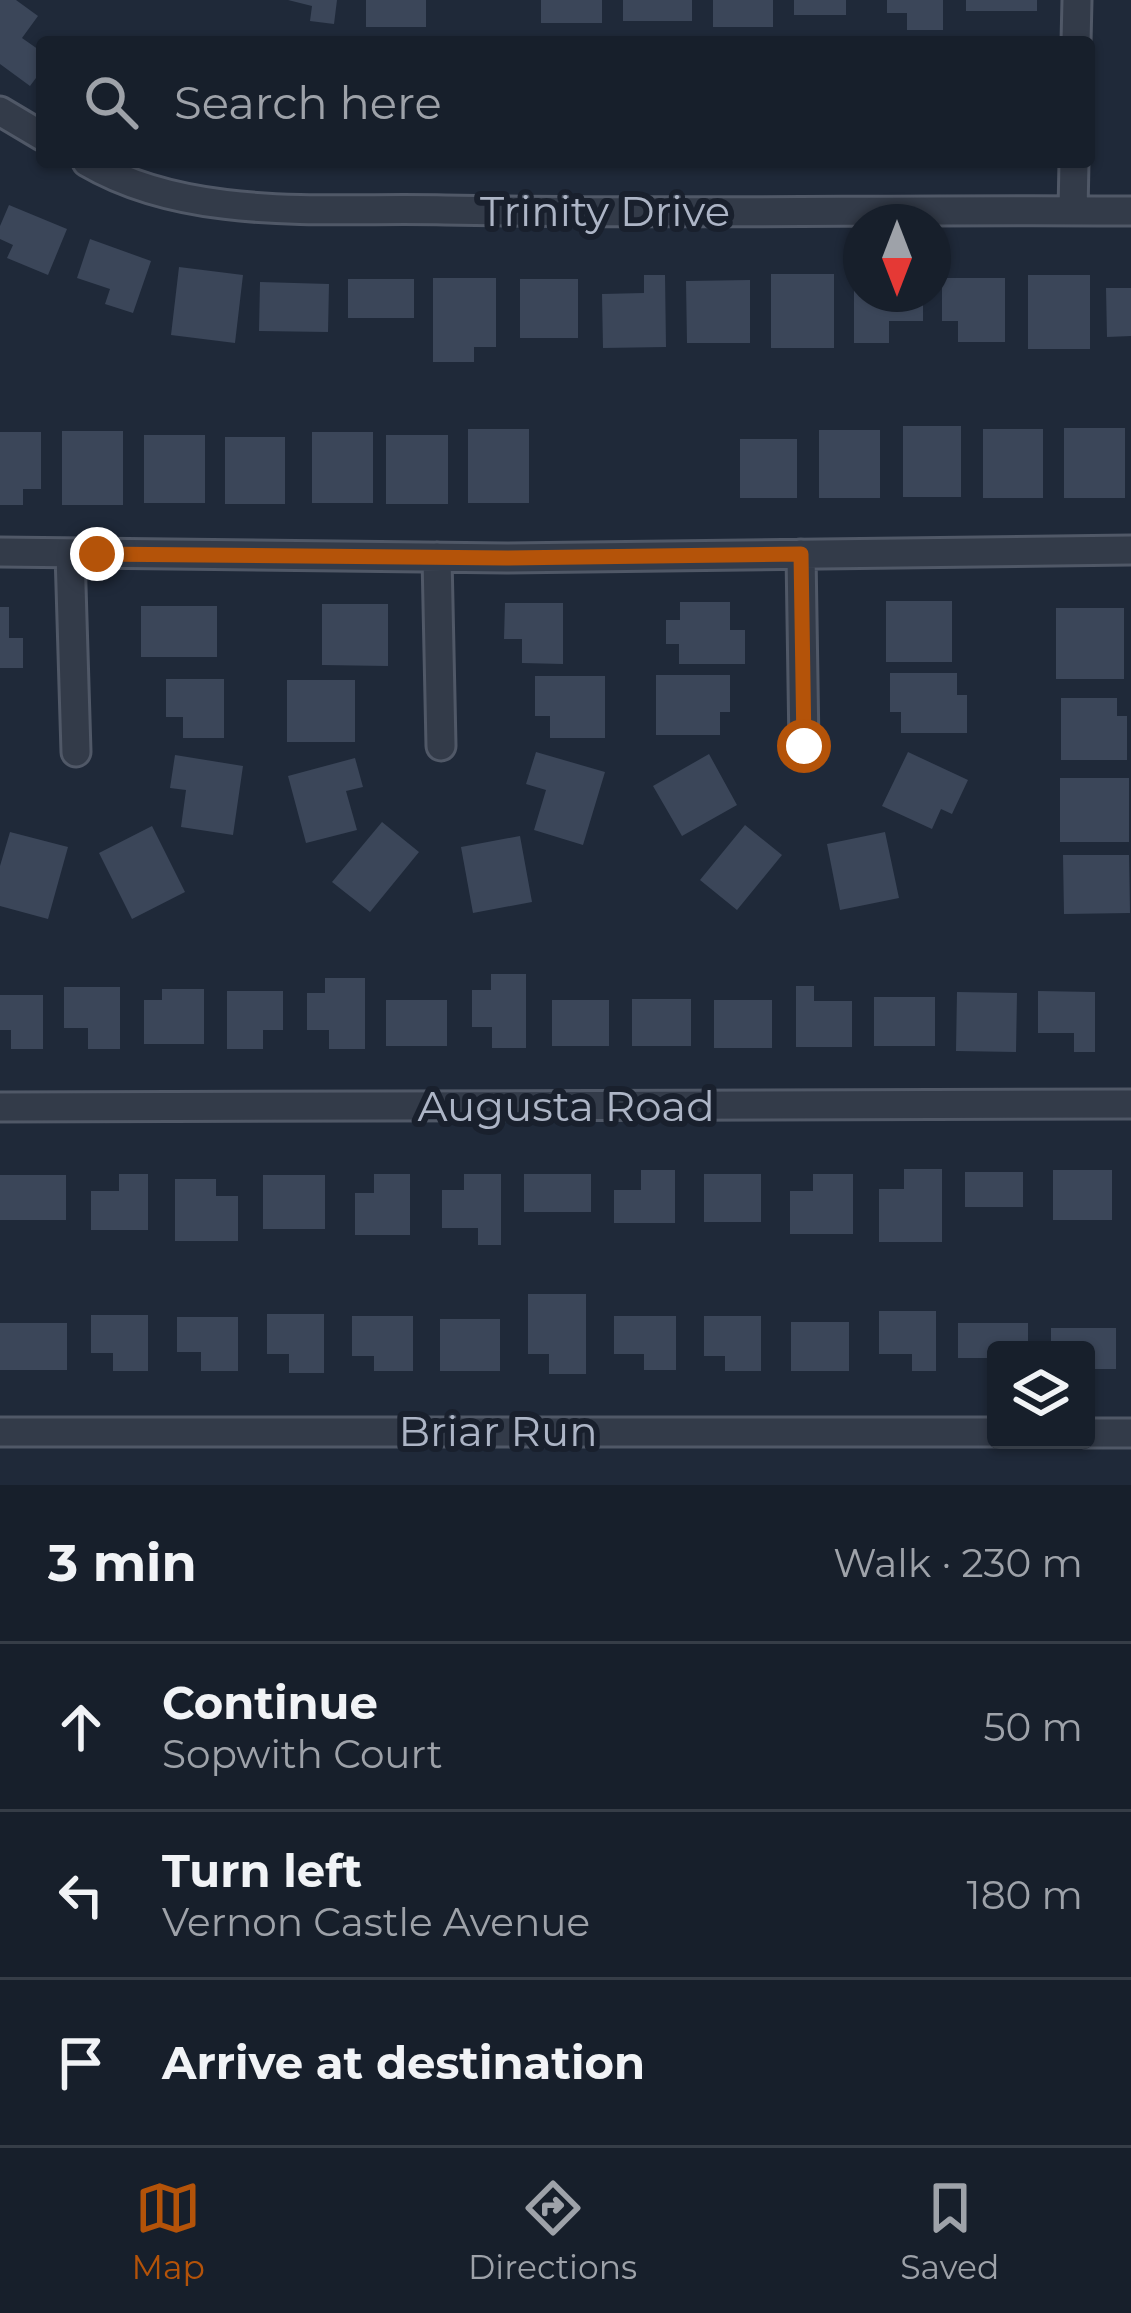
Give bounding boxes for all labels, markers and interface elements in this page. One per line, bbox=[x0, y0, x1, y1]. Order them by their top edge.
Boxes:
search box bbox=[36, 36, 1095, 168]
icon: search bbox=[78, 69, 144, 135]
text: Search here bbox=[174, 75, 442, 130]
street label: Trinity Drive bbox=[480, 185, 730, 237]
north arrow bbox=[843, 204, 951, 312]
route end bbox=[70, 527, 124, 581]
route start bbox=[777, 719, 831, 773]
street label: Augusta Road bbox=[417, 1080, 715, 1132]
map controls bbox=[987, 1341, 1095, 1449]
button: layers bbox=[987, 1341, 1095, 1449]
street label: Briar Run bbox=[398, 1405, 598, 1457]
text: 3 min bbox=[48, 1532, 197, 1594]
text: Walk · 230 m bbox=[833, 1539, 1083, 1587]
text: Continue bbox=[162, 1675, 378, 1730]
icon: ahead bbox=[48, 1694, 114, 1760]
text: 50 m bbox=[984, 1703, 1083, 1751]
text: Sopwith Court bbox=[162, 1730, 443, 1778]
text: Turn left bbox=[162, 1843, 362, 1898]
icon: left bbox=[48, 1862, 114, 1928]
text: 180 m bbox=[967, 1871, 1083, 1919]
text: Vernon Castle Avenue bbox=[162, 1898, 590, 1946]
icon: arrive bbox=[48, 2030, 114, 2096]
text: Arrive at destination bbox=[162, 2035, 645, 2090]
tab: Map bbox=[132, 2175, 205, 2287]
tab: Directions bbox=[468, 2175, 637, 2287]
tab: Saved bbox=[900, 2175, 999, 2287]

